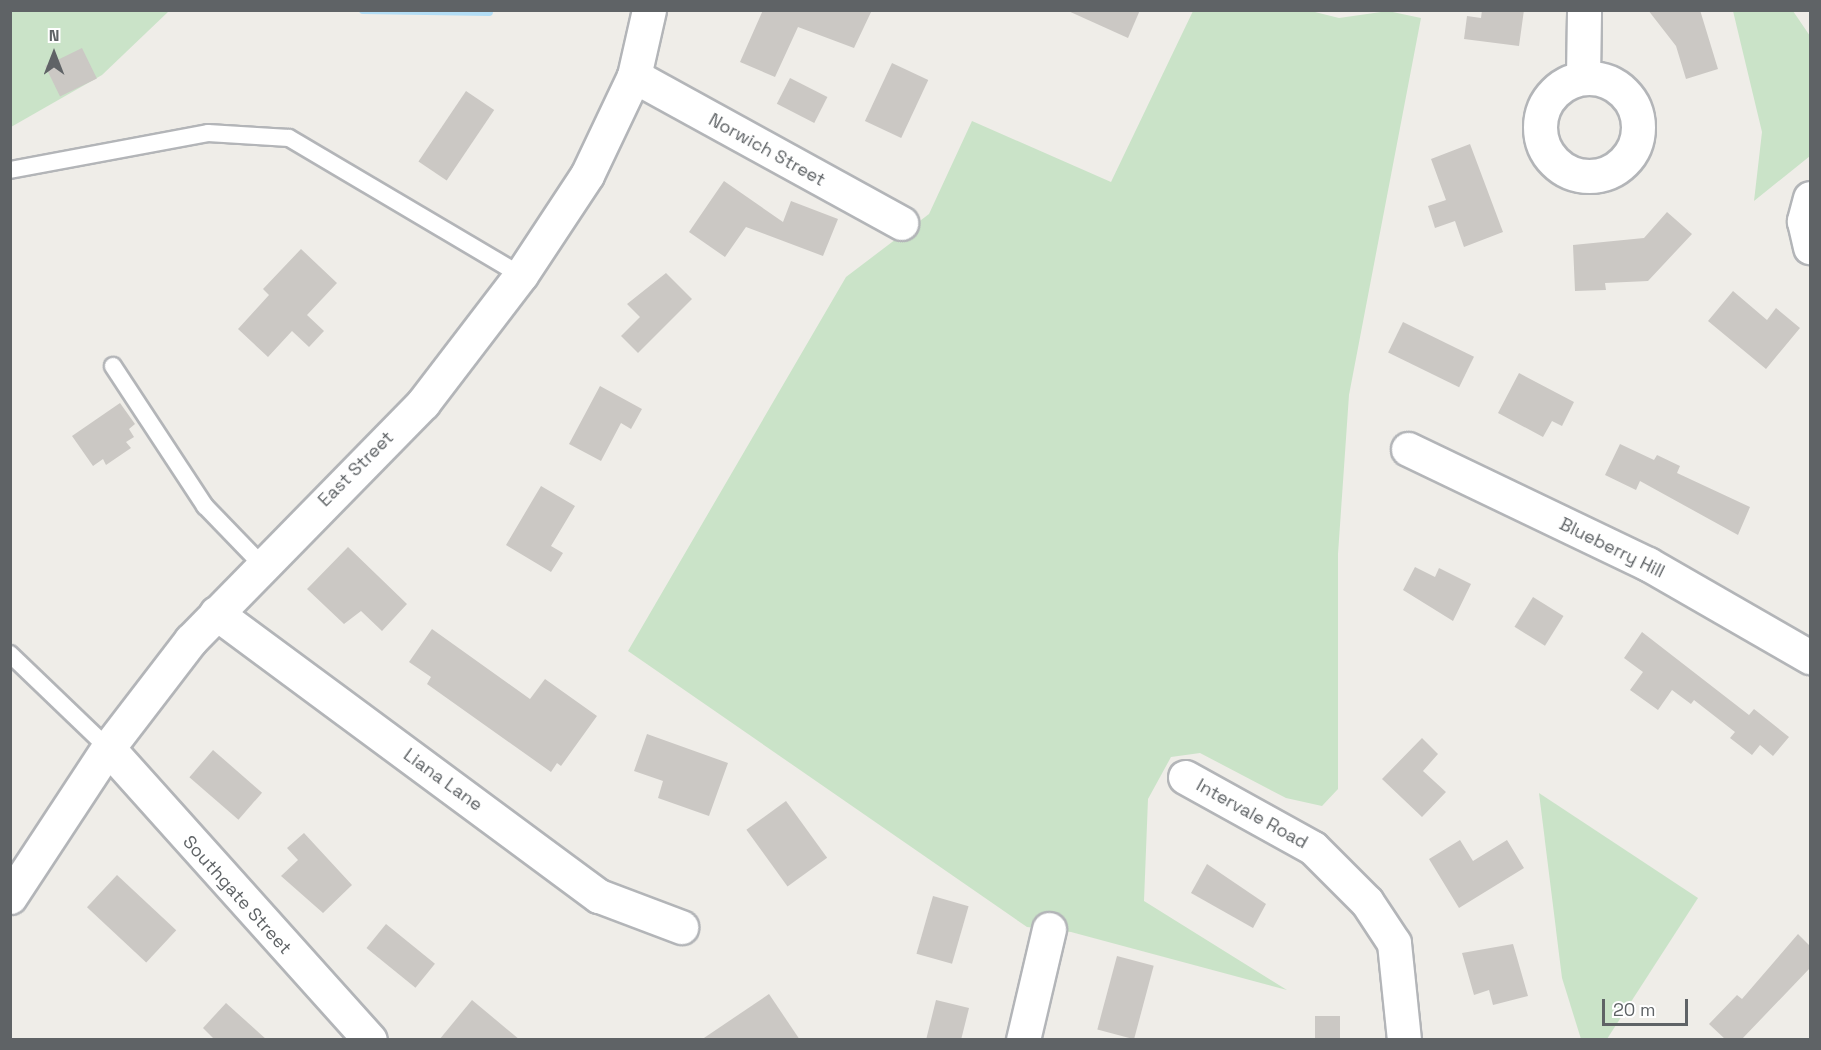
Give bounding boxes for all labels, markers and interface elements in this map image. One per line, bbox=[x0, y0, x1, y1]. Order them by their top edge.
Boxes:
north arrow bbox=[24, 24, 84, 84]
text: N bbox=[49, 25, 59, 46]
street label: Norwich Street bbox=[705, 109, 829, 191]
street label: East Street bbox=[314, 427, 398, 511]
street label: Blueberry Hill bbox=[1556, 513, 1668, 583]
street label: Liana Lane bbox=[399, 744, 487, 816]
street label: Intervale Road bbox=[1192, 774, 1312, 854]
street label: Southgate Street bbox=[178, 831, 296, 959]
scale bar bbox=[1605, 987, 1690, 1025]
text: 20 m bbox=[1613, 998, 1656, 1021]

